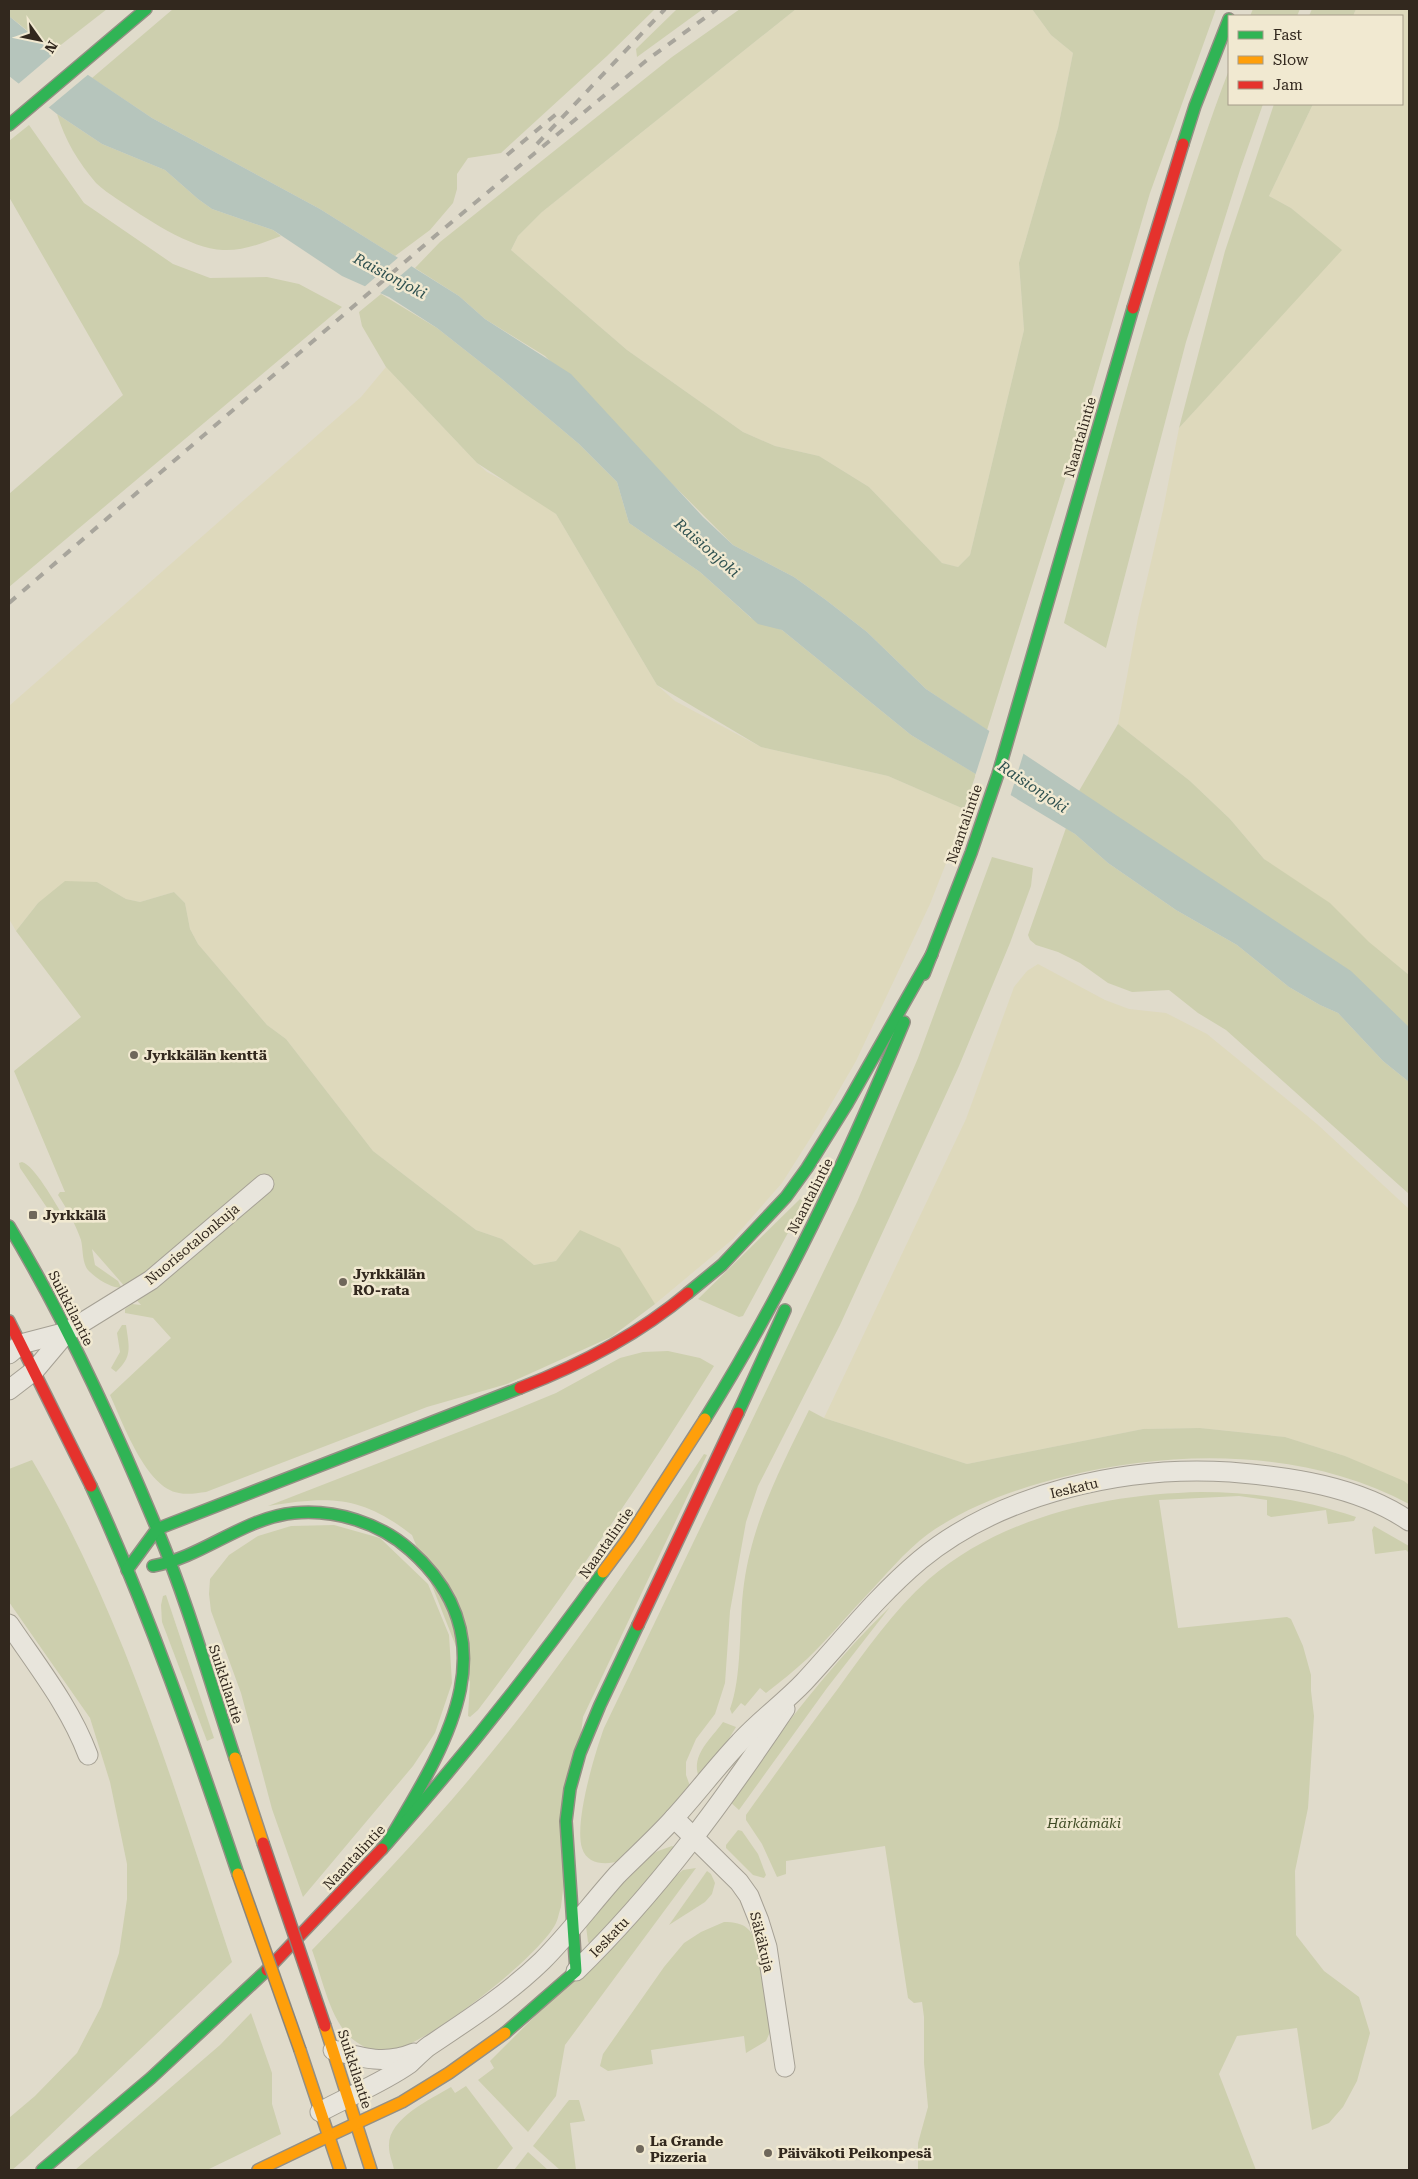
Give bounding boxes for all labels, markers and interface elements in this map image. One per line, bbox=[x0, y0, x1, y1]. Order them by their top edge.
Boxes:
north arrow bbox=[15, 15, 65, 65]
legend bbox=[1228, 15, 1403, 105]
text: Fast bbox=[1273, 26, 1303, 44]
text: N bbox=[41, 38, 61, 56]
text: Slow bbox=[1273, 51, 1309, 69]
text: Jam bbox=[1273, 76, 1303, 94]
water label: Raisionjoki bbox=[350, 249, 430, 303]
street label: Naantalintie bbox=[1061, 395, 1099, 479]
water label: Raisionjoki bbox=[670, 514, 743, 581]
water label: Raisionjoki bbox=[994, 757, 1071, 817]
street label: Naantalintie bbox=[943, 782, 985, 866]
place label: Jyrkkälän kenttä bbox=[144, 1047, 268, 1063]
marker: Jyrkkälän kenttä bbox=[128, 1049, 140, 1061]
street label: Naantalintie bbox=[784, 1155, 836, 1237]
street label: Nuorisotalonkuja bbox=[142, 1200, 242, 1288]
place label: Jyrkkälä bbox=[43, 1207, 107, 1223]
marker: Jyrkkälä bbox=[27, 1209, 39, 1221]
place label: Jyrkkälän RO-rata bbox=[353, 1266, 426, 1298]
street label: Suikkilantie bbox=[45, 1268, 97, 1348]
marker: Jyrkkälän RO-rata bbox=[337, 1276, 349, 1288]
street label: Ieskatu bbox=[1048, 1475, 1100, 1501]
street label: Naantalintie bbox=[576, 1504, 637, 1582]
street label: Suikkilantie bbox=[206, 1642, 246, 1726]
park label: Härkämäki bbox=[1046, 1815, 1121, 1831]
street label: Naantalintie bbox=[320, 1821, 388, 1893]
street label: Säkäkuja bbox=[747, 1910, 777, 1974]
street label: Ieskatu bbox=[586, 1914, 632, 1960]
street label: Suikkilantie bbox=[335, 2027, 375, 2111]
place label: La Grande Pizzeria bbox=[650, 2133, 723, 2165]
marker: La Grande Pizzeria bbox=[634, 2143, 646, 2155]
place label: Päiväkoti Peikonpesä bbox=[778, 2145, 932, 2161]
marker: Päiväkoti Peikonpesä bbox=[762, 2147, 774, 2159]

